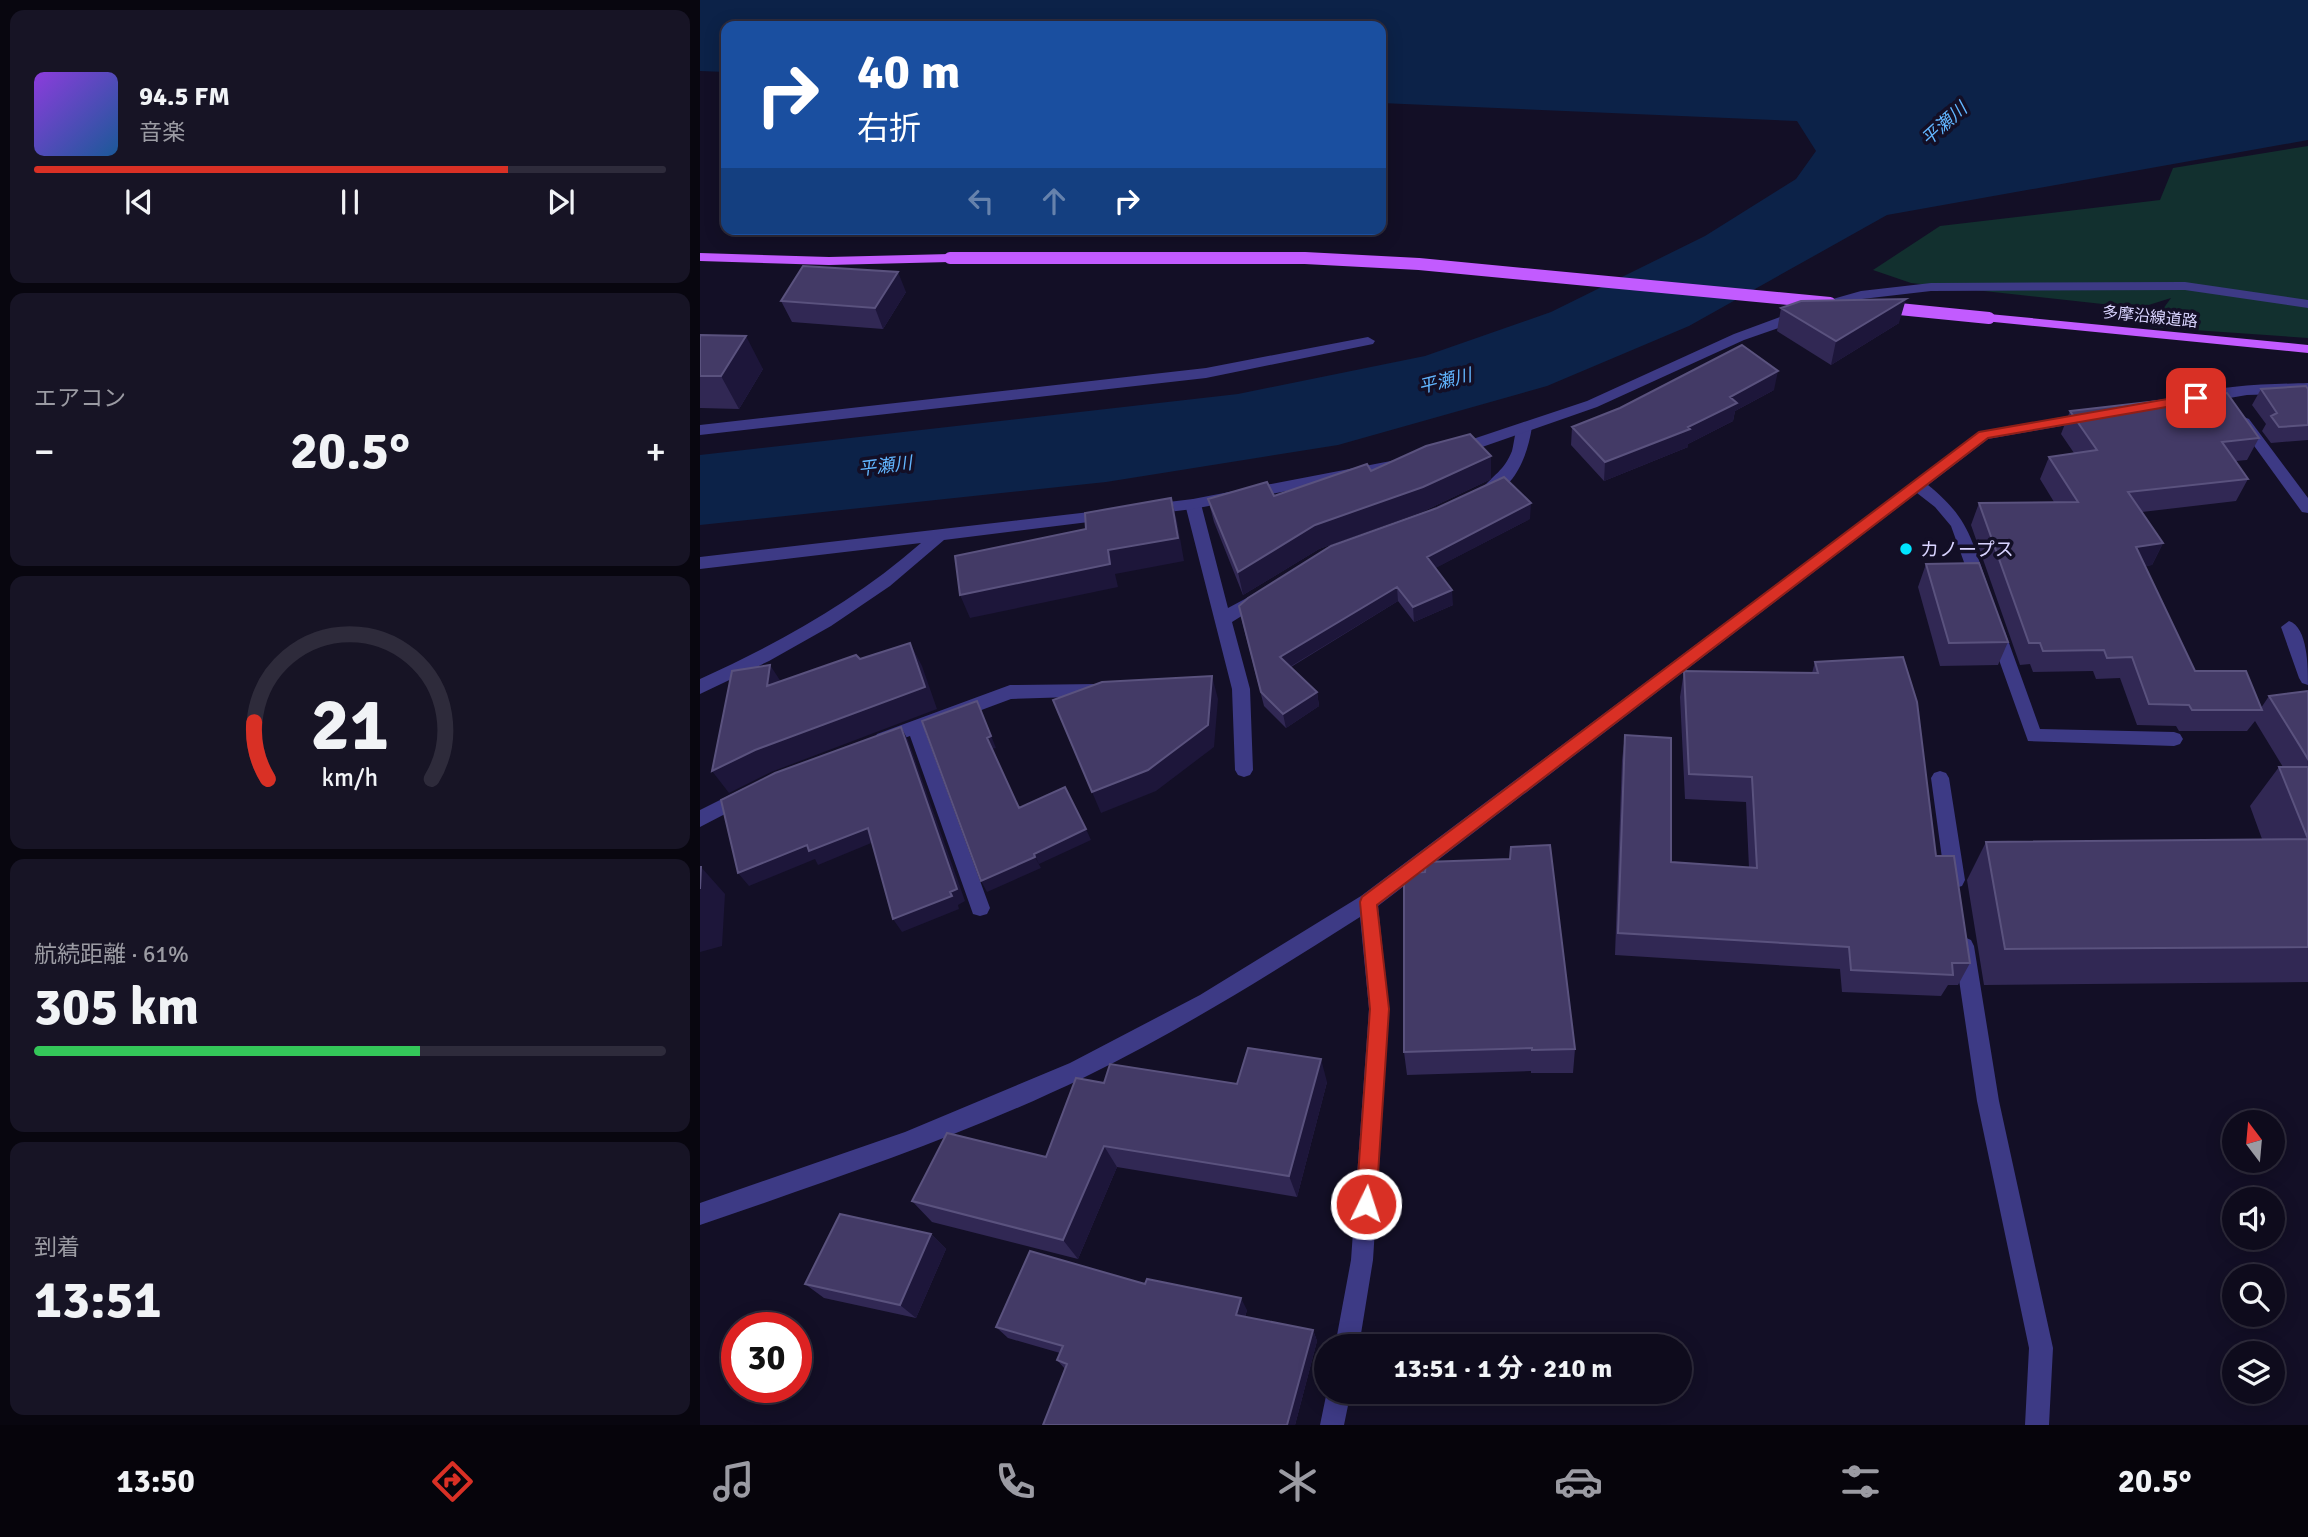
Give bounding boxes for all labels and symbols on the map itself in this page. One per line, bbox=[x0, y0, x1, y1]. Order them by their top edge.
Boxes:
water label: 平瀬川 bbox=[1917, 96, 1973, 150]
street label: 多摩沿線道路 bbox=[2101, 302, 2199, 332]
water label: 平瀬川 bbox=[1416, 363, 1476, 398]
pin bbox=[2166, 368, 2226, 428]
water label: 平瀬川 bbox=[857, 452, 915, 480]
place label: カノープス bbox=[1920, 538, 2014, 562]
marker: カノープス bbox=[1898, 541, 1914, 557]
north arrow bbox=[2222, 1110, 2286, 1172]
position arrow bbox=[1329, 1167, 1403, 1241]
speed limit sign: 30 bbox=[721, 1312, 812, 1403]

